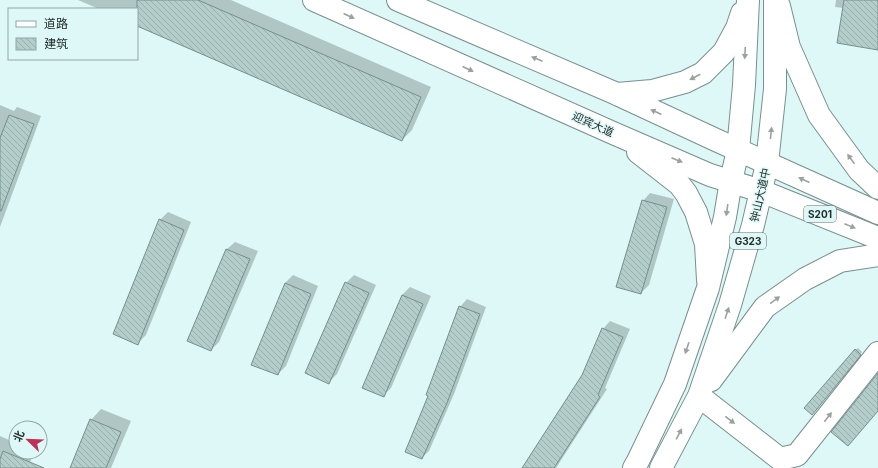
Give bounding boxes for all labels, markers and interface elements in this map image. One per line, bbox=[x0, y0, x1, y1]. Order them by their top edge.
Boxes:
legend bbox=[8, 8, 138, 60]
one-way arrow bbox=[344, 13, 355, 19]
text: 道路 bbox=[44, 16, 68, 31]
text: 建筑 bbox=[44, 36, 68, 51]
one-way arrow bbox=[742, 47, 749, 59]
one-way arrow bbox=[530, 56, 542, 62]
one-way arrow bbox=[462, 66, 474, 72]
one-way arrow bbox=[689, 73, 701, 80]
street label: 迎宾大道 bbox=[570, 109, 616, 139]
one-way arrow bbox=[650, 109, 661, 115]
one-way arrow bbox=[767, 127, 774, 139]
one-way arrow bbox=[847, 154, 855, 165]
one-way arrow bbox=[671, 158, 683, 164]
street label: 钟山大道中 bbox=[747, 167, 773, 223]
one-way arrow bbox=[798, 177, 810, 183]
one-way arrow bbox=[724, 203, 730, 216]
road number: S201 bbox=[804, 206, 836, 222]
one-way arrow bbox=[844, 224, 856, 230]
road number: G323 bbox=[730, 233, 766, 249]
one-way arrow bbox=[770, 296, 780, 304]
one-way arrow bbox=[724, 307, 730, 319]
one-way arrow bbox=[684, 342, 690, 354]
one-way arrow bbox=[823, 411, 832, 422]
one-way arrow bbox=[724, 415, 735, 424]
north arrow bbox=[8, 420, 48, 460]
text: 北 bbox=[10, 428, 27, 444]
one-way arrow bbox=[676, 428, 682, 439]

